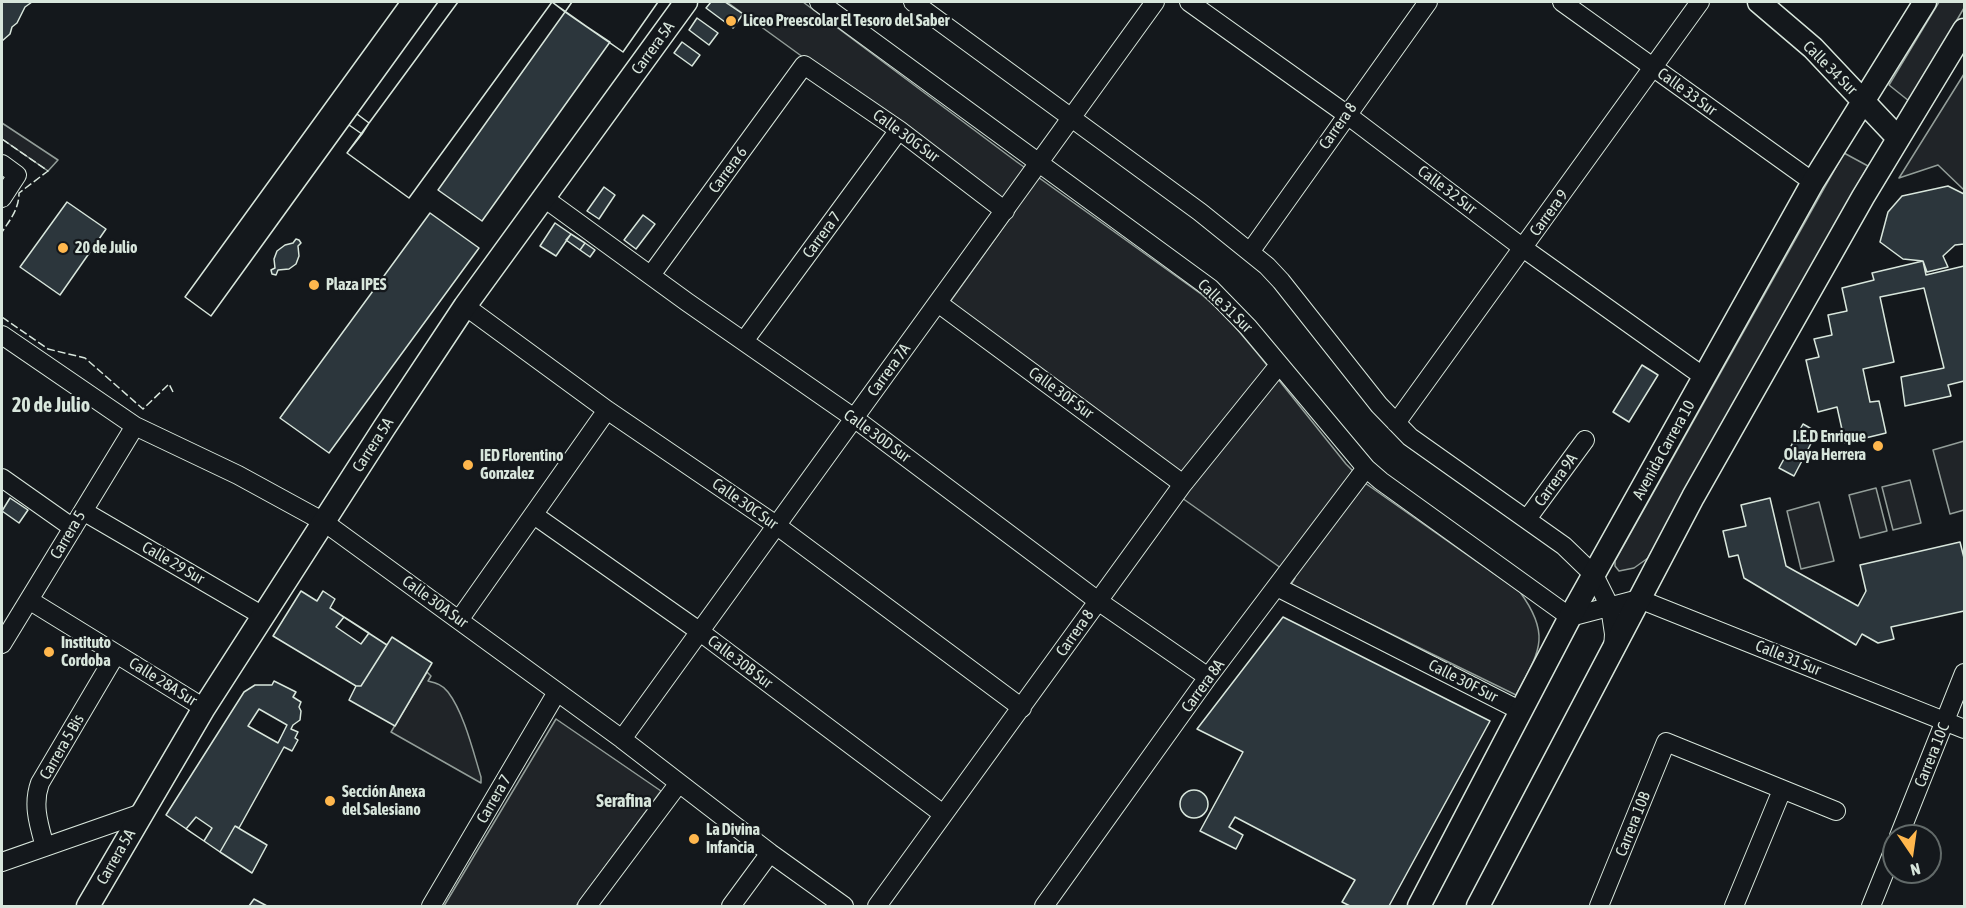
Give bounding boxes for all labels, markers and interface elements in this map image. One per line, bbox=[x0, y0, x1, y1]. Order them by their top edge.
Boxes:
place label: Liceo Preescolar El Tesoro del Saber bbox=[743, 11, 950, 31]
marker: Liceo Preescolar El Tesoro del Saber bbox=[724, 14, 738, 28]
street label: Carrera 5A bbox=[627, 18, 679, 78]
street label: Calle 34 Sur bbox=[1799, 37, 1861, 99]
street label: Calle 33 Sur bbox=[1654, 64, 1720, 120]
street label: Carrera 8 bbox=[1315, 99, 1361, 153]
street label: Calle 30G Sur bbox=[869, 106, 943, 166]
street label: Carrera 6 bbox=[705, 143, 751, 197]
street label: Calle 32 Sur bbox=[1414, 162, 1480, 218]
street label: Carrera 9 bbox=[1526, 186, 1572, 240]
street label: Carrera 7 bbox=[799, 208, 845, 262]
place label: 20 de Julio bbox=[75, 238, 138, 258]
marker: 20 de Julio bbox=[56, 241, 70, 255]
place label: Plaza IPES bbox=[326, 275, 386, 295]
street label: Calle 31 Sur bbox=[1194, 275, 1256, 337]
marker: Plaza IPES bbox=[307, 278, 321, 292]
street label: Carrera 7A bbox=[863, 340, 915, 400]
street label: Calle 30F Sur bbox=[1025, 363, 1097, 423]
district label: 20 de Julio bbox=[12, 394, 90, 418]
street label: Avenida Carrera 10 bbox=[1629, 397, 1699, 503]
street label: Calle 30D Sur bbox=[840, 405, 914, 467]
street label: Carrera 5A bbox=[348, 414, 398, 476]
place label: I.E.D Enrique Olaya Herrera bbox=[1784, 427, 1866, 465]
marker: I.E.D Enrique Olaya Herrera bbox=[1871, 439, 1885, 453]
place label: IED Florentino Gonzalez bbox=[480, 446, 563, 484]
street label: Carrera 9A bbox=[1530, 450, 1582, 510]
marker: IED Florentino Gonzalez bbox=[461, 458, 475, 472]
street label: Calle 30C Sur bbox=[708, 474, 782, 534]
street label: Carrera 5 bbox=[46, 507, 90, 563]
street label: Calle 29 Sur bbox=[138, 537, 208, 589]
street label: Calle 30A Sur bbox=[398, 572, 472, 632]
street label: Carrera 8 bbox=[1052, 606, 1098, 660]
street label: Calle 30B Sur bbox=[704, 631, 776, 693]
place label: Instituto Cordoba bbox=[61, 633, 111, 671]
street label: Calle 31 Sur bbox=[1753, 636, 1823, 680]
marker: Instituto Cordoba bbox=[42, 645, 56, 659]
street label: Calle 28A Sur bbox=[125, 654, 201, 710]
street label: Calle 30F Sur bbox=[1425, 655, 1501, 707]
street label: Carrera 8A bbox=[1177, 656, 1229, 716]
street label: Carrera 5 Bis bbox=[36, 711, 88, 783]
street label: Carrera 10C bbox=[1910, 720, 1954, 790]
street label: Carrera 7 bbox=[472, 771, 516, 827]
place label: Sección Anexa del Salesiano bbox=[342, 782, 426, 820]
street label: Carrera 10B bbox=[1611, 789, 1655, 859]
district label: Serafina bbox=[596, 790, 652, 812]
marker: Sección Anexa del Salesiano bbox=[323, 794, 337, 808]
place label: La Divina Infancia bbox=[706, 820, 760, 858]
north arrow bbox=[1882, 824, 1942, 884]
street label: Carrera 5A bbox=[93, 826, 139, 888]
marker: La Divina Infancia bbox=[687, 832, 701, 846]
text: N bbox=[1909, 860, 1922, 879]

